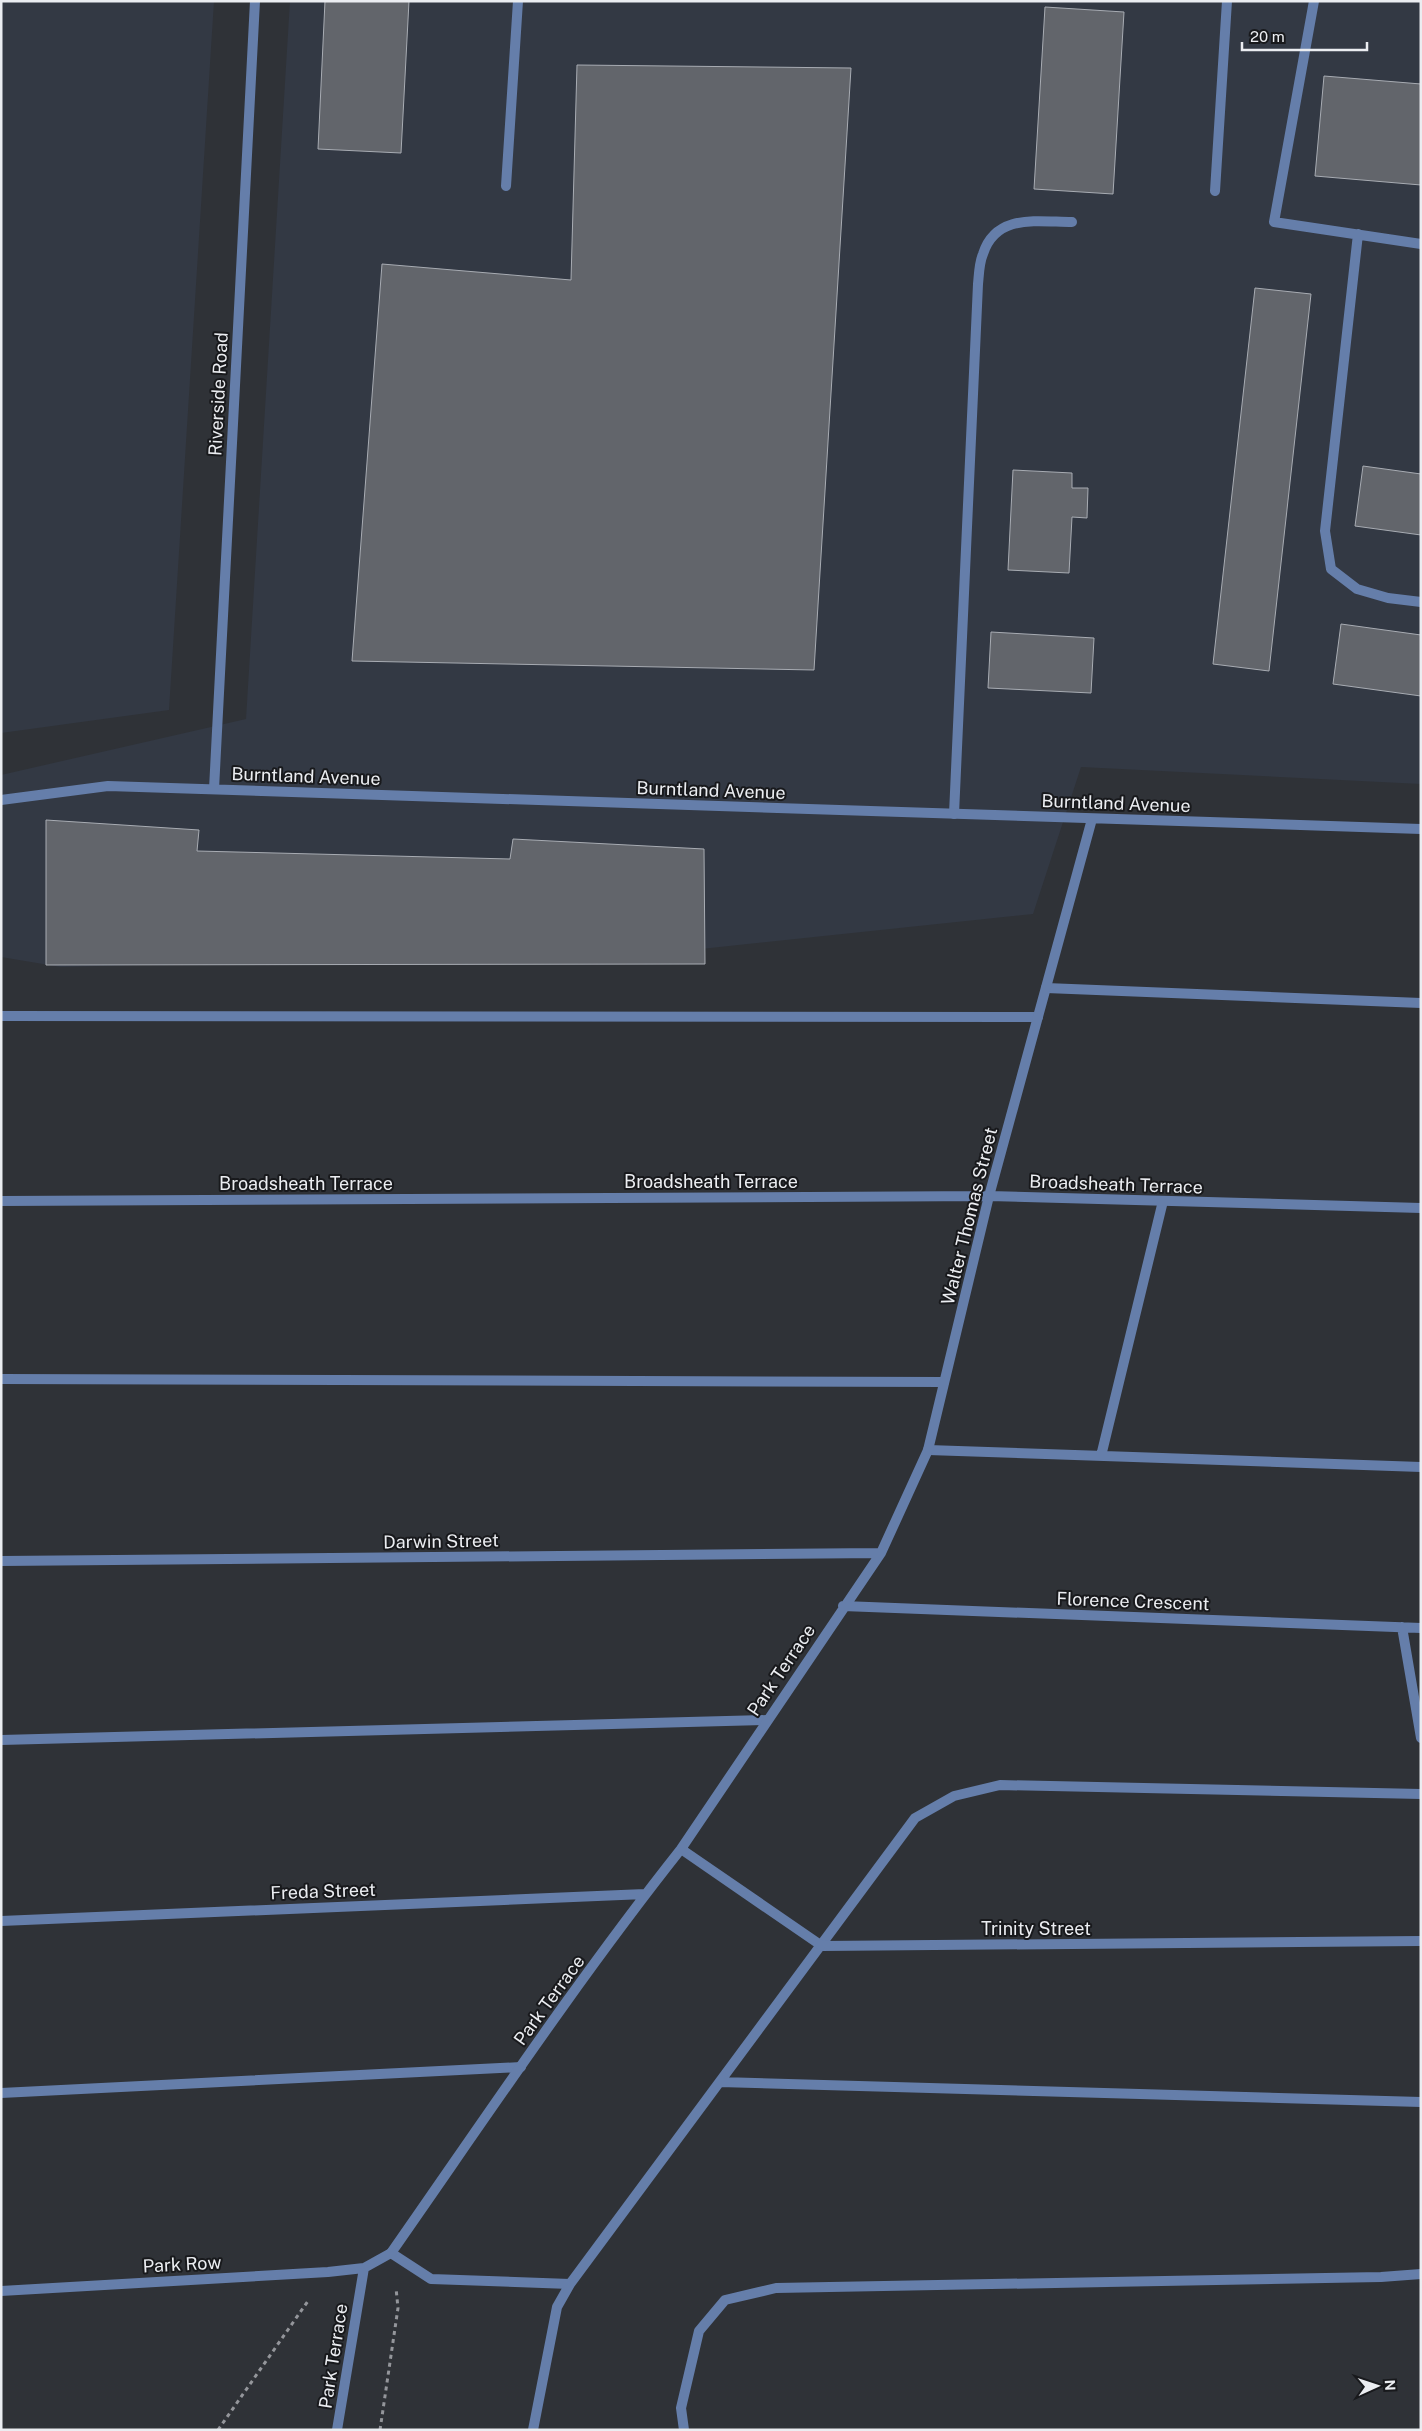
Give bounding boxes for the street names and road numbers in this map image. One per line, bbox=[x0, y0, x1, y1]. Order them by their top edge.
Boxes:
street label: Riverside Road bbox=[204, 332, 232, 456]
street label: Burntland Avenue bbox=[231, 763, 381, 789]
street label: Burntland Avenue bbox=[636, 777, 786, 803]
street label: Burntland Avenue bbox=[1041, 790, 1191, 816]
street label: Walter Thomas Street bbox=[937, 1125, 1001, 1307]
street label: Broadsheath Terrace bbox=[1029, 1170, 1203, 1198]
street label: Broadsheath Terrace bbox=[624, 1171, 798, 1192]
street label: Broadsheath Terrace bbox=[219, 1173, 393, 1194]
street label: Darwin Street bbox=[383, 1529, 499, 1553]
street label: Florence Crescent bbox=[1056, 1588, 1210, 1614]
street label: Park Terrace bbox=[743, 1620, 819, 1720]
street label: Freda Street bbox=[270, 1879, 376, 1903]
street label: Trinity Street bbox=[981, 1918, 1091, 1939]
street label: Park Terrace bbox=[509, 1951, 589, 2049]
street label: Park Row bbox=[142, 2251, 222, 2277]
street label: Park Terrace bbox=[314, 2302, 352, 2410]

